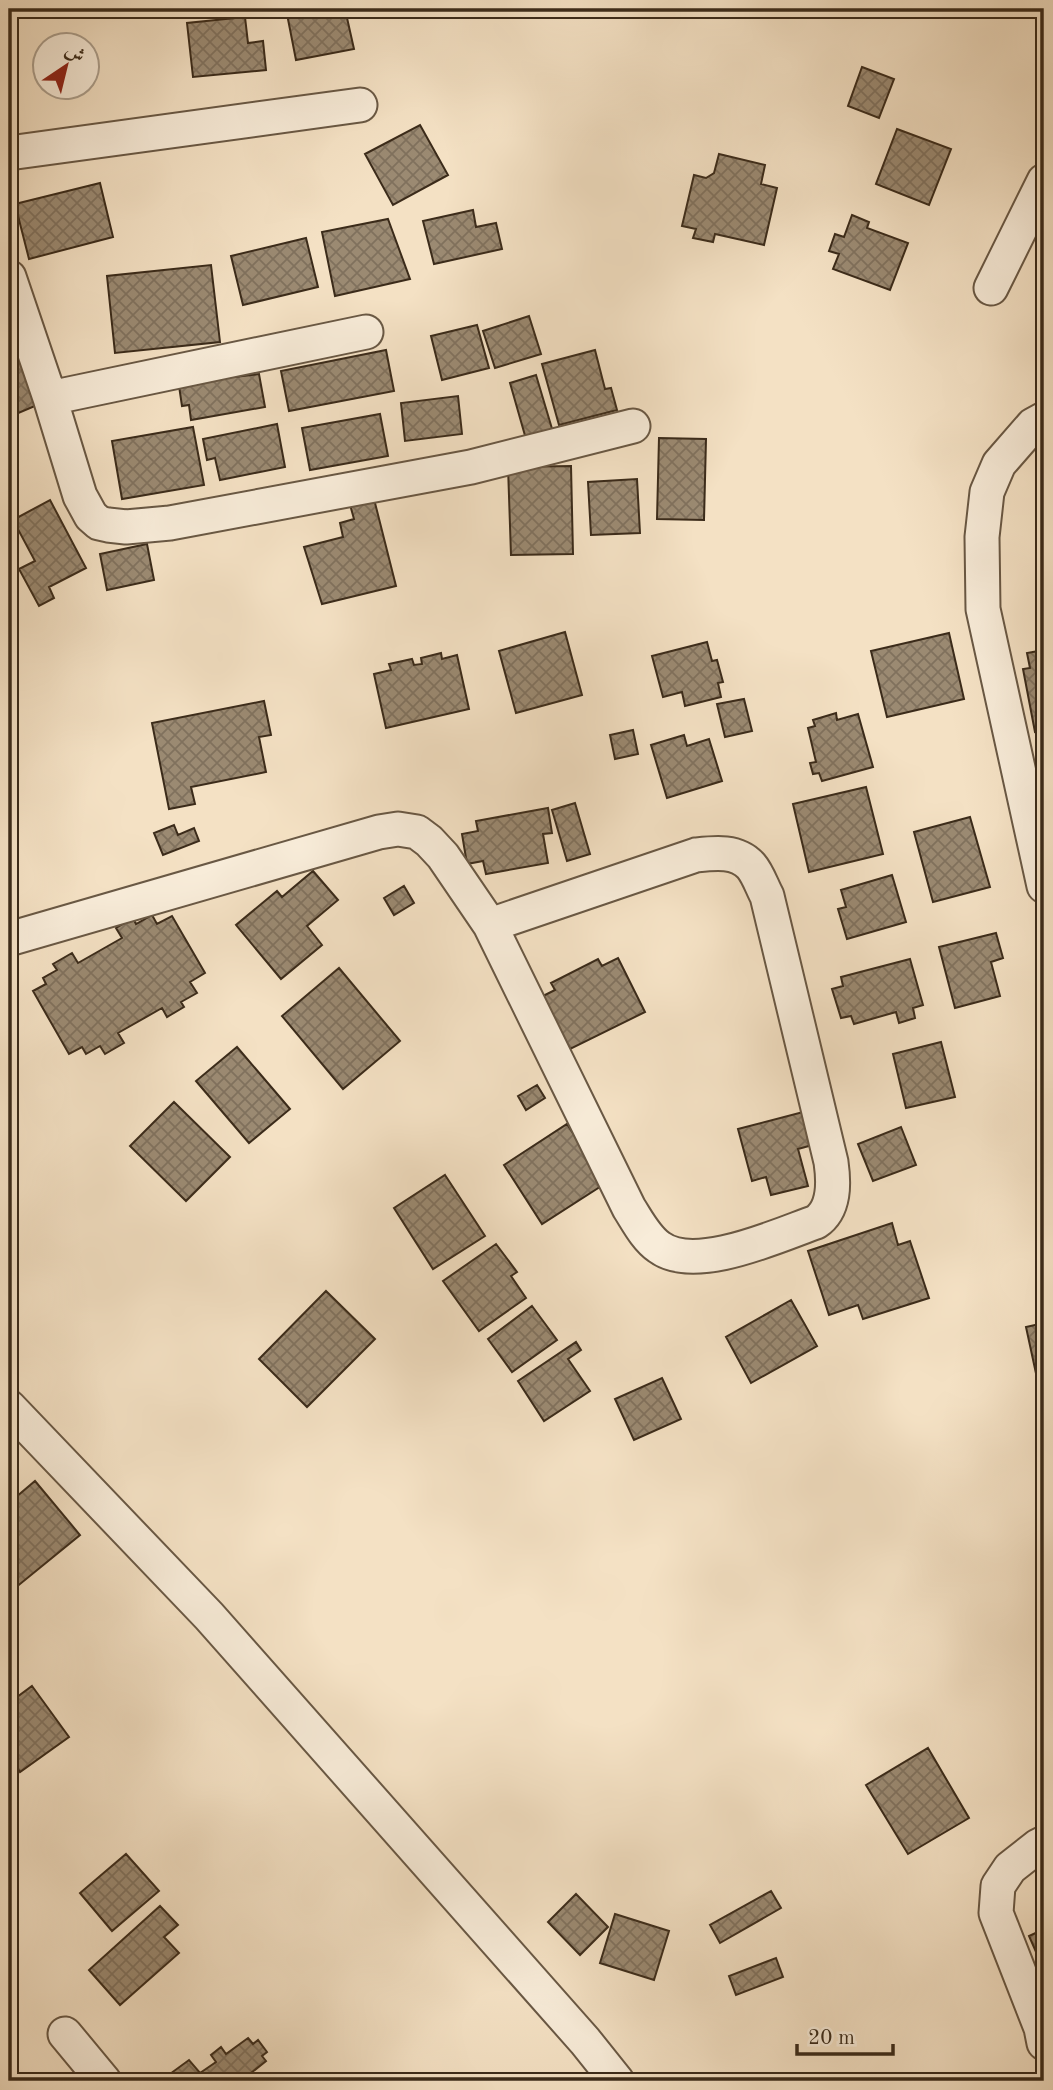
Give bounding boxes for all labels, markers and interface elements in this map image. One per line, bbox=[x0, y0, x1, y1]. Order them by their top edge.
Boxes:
north arrow bbox=[32, 32, 102, 102]
text: ش bbox=[61, 41, 87, 67]
scale bar bbox=[797, 2013, 894, 2057]
text: 20 m bbox=[808, 2028, 855, 2049]

